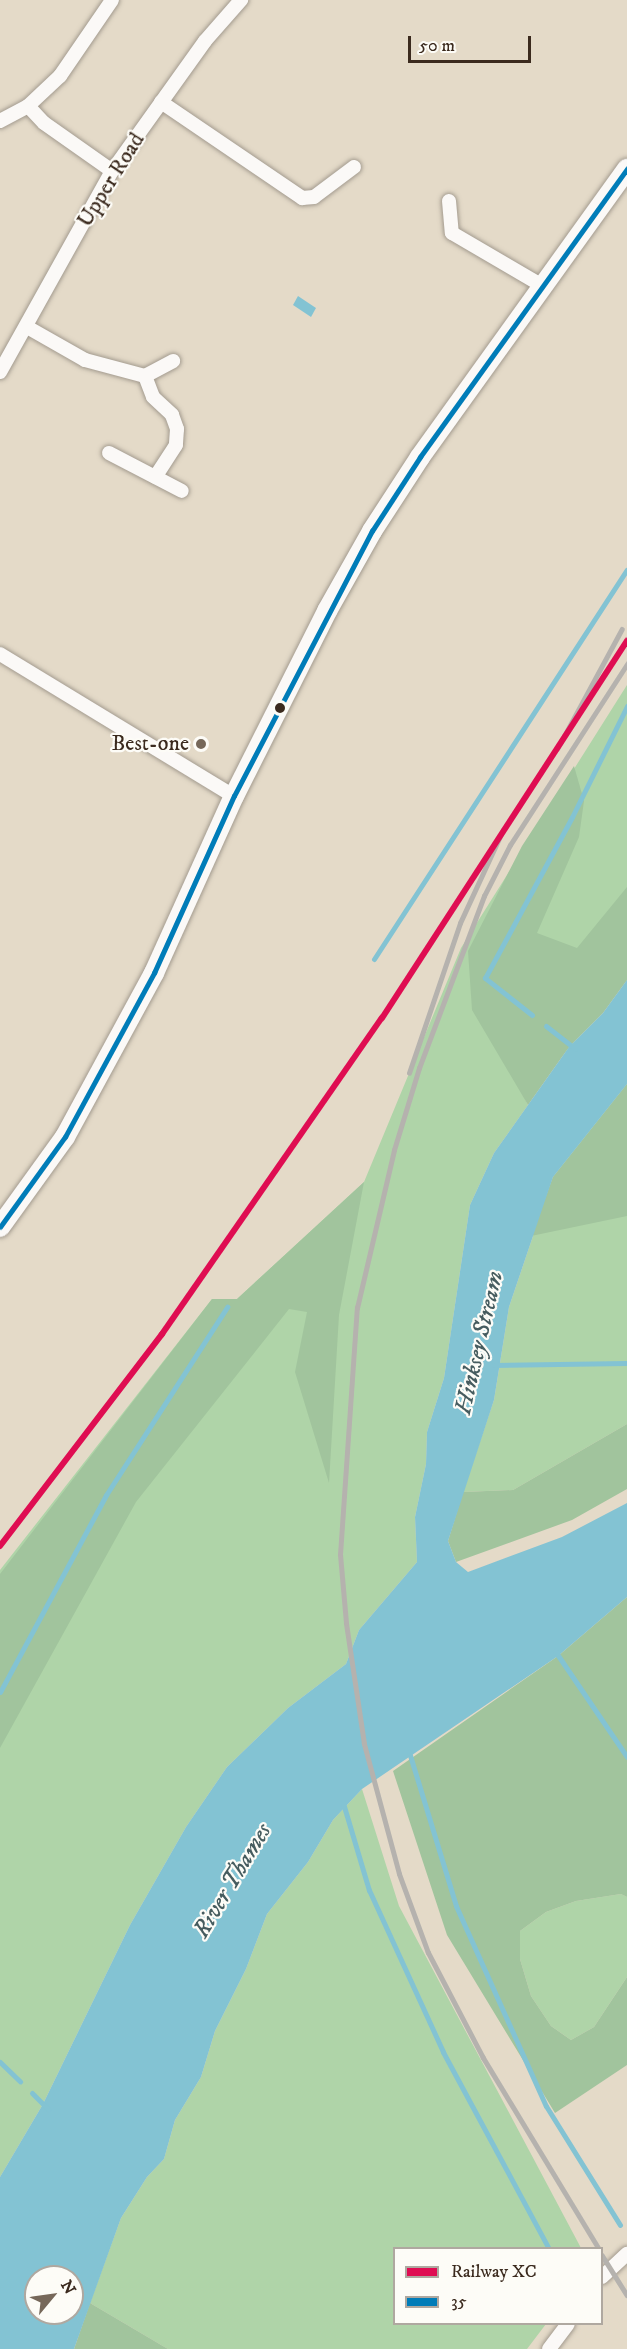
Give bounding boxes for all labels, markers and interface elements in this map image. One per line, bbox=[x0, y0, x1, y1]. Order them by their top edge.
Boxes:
scale bar bbox=[411, 24, 534, 62]
text: 50 m bbox=[419, 35, 455, 57]
street label: Upper Road bbox=[72, 128, 150, 232]
unlabelled marker bbox=[274, 702, 286, 714]
place label: Best-one bbox=[111, 731, 189, 757]
marker: Best-one bbox=[194, 737, 208, 751]
water label: Hinksey Stream bbox=[450, 1269, 510, 1417]
water label: River Thames bbox=[188, 1819, 278, 1943]
legend bbox=[393, 2247, 603, 2325]
text: Railway XC bbox=[451, 2261, 537, 2283]
north arrow bbox=[24, 2265, 84, 2325]
text: N bbox=[56, 2277, 80, 2298]
text: 35 bbox=[451, 2291, 467, 2313]

